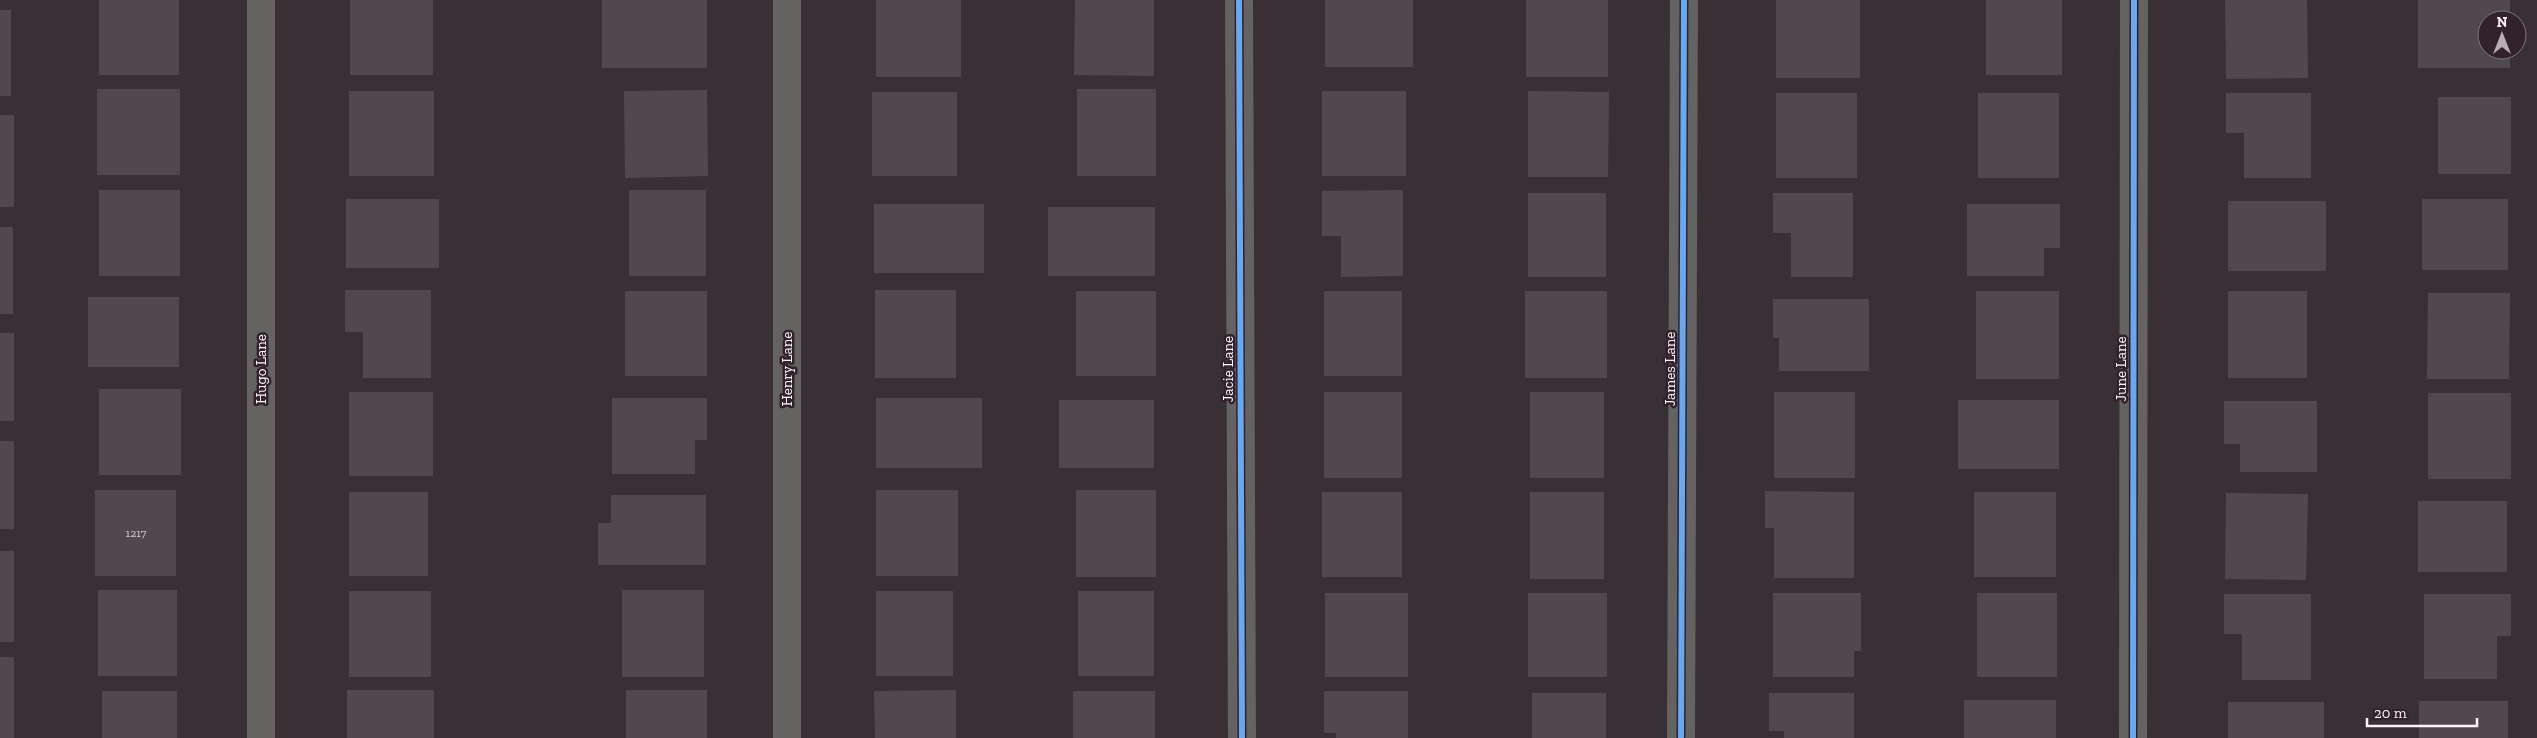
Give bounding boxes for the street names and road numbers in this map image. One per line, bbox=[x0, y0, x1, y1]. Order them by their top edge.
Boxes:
street label: Henry Lane bbox=[778, 332, 796, 406]
street label: James Lane bbox=[1661, 332, 1679, 406]
street label: Hugo Lane bbox=[252, 334, 270, 404]
street label: Jacie Lane bbox=[1219, 336, 1237, 402]
street label: June Lane bbox=[2112, 336, 2130, 402]

